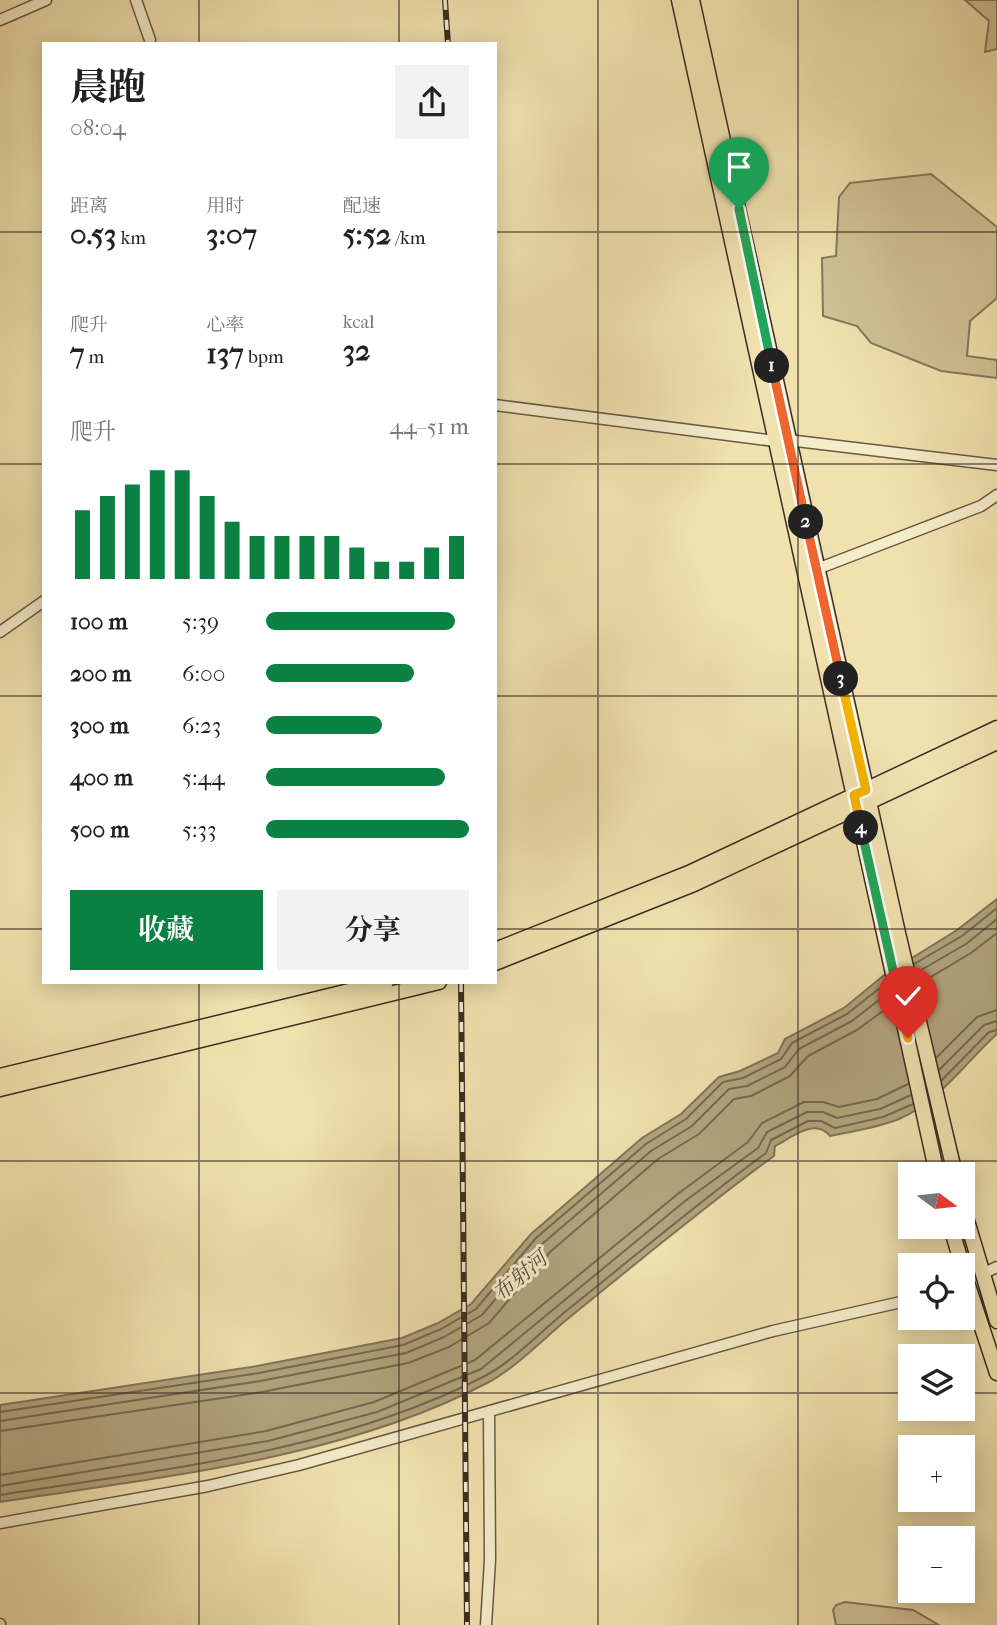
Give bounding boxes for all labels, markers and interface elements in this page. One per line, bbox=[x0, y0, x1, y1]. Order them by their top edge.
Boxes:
text: 晨跑 bbox=[70, 65, 146, 110]
button: share bbox=[395, 65, 469, 139]
text: 08:04 bbox=[70, 114, 126, 141]
pin bbox=[709, 137, 769, 209]
icon: arrive bbox=[720, 148, 758, 186]
text: 距离 bbox=[70, 195, 108, 217]
text: 用时 bbox=[206, 195, 244, 217]
text: 配速 bbox=[343, 195, 381, 217]
text: 0.53 bbox=[70, 217, 116, 252]
text: 3:07 bbox=[206, 217, 257, 252]
text: 5:52 bbox=[343, 217, 391, 252]
text: km bbox=[116, 227, 146, 249]
text: /km bbox=[391, 227, 426, 249]
text: kcal bbox=[343, 311, 375, 333]
text: 爬升 bbox=[70, 314, 108, 336]
text: 心率 bbox=[206, 314, 244, 336]
text: 32 bbox=[343, 333, 370, 368]
text: 7 bbox=[70, 336, 84, 371]
text: 137 bbox=[206, 336, 244, 371]
text: m bbox=[84, 346, 104, 368]
text: bpm bbox=[244, 346, 284, 368]
pin: 1 bbox=[754, 348, 790, 384]
text: 1 bbox=[768, 354, 775, 376]
text: 44–51 m bbox=[389, 413, 469, 440]
text: 爬升 bbox=[70, 418, 116, 445]
pin: 2 bbox=[788, 504, 824, 540]
text: 2 bbox=[801, 510, 810, 532]
text: 100 m bbox=[70, 608, 128, 635]
text: 5:39 bbox=[182, 608, 219, 635]
text: 200 m bbox=[70, 660, 131, 687]
text: 6:00 bbox=[182, 660, 225, 687]
pin: 3 bbox=[824, 662, 858, 696]
text: 3 bbox=[837, 667, 844, 689]
text: 300 m bbox=[70, 712, 129, 739]
text: 6:23 bbox=[182, 712, 221, 739]
text: 400 m bbox=[70, 764, 133, 791]
text: 5:44 bbox=[182, 764, 225, 791]
pin: 4 bbox=[844, 810, 878, 846]
text: 500 m bbox=[70, 816, 129, 843]
text: 5:33 bbox=[182, 816, 216, 843]
text: 4 bbox=[855, 816, 866, 838]
button: 收藏 bbox=[70, 890, 263, 970]
button: 分享 bbox=[277, 890, 469, 970]
pin bbox=[878, 966, 938, 1038]
icon: check bbox=[889, 977, 927, 1015]
north arrow bbox=[898, 1162, 975, 1239]
map controls bbox=[898, 1162, 975, 1603]
water label: 布射河 bbox=[488, 1244, 555, 1305]
button: locate bbox=[898, 1253, 975, 1330]
button: layers bbox=[898, 1344, 975, 1421]
button: + bbox=[898, 1435, 975, 1512]
button: − bbox=[898, 1526, 975, 1603]

